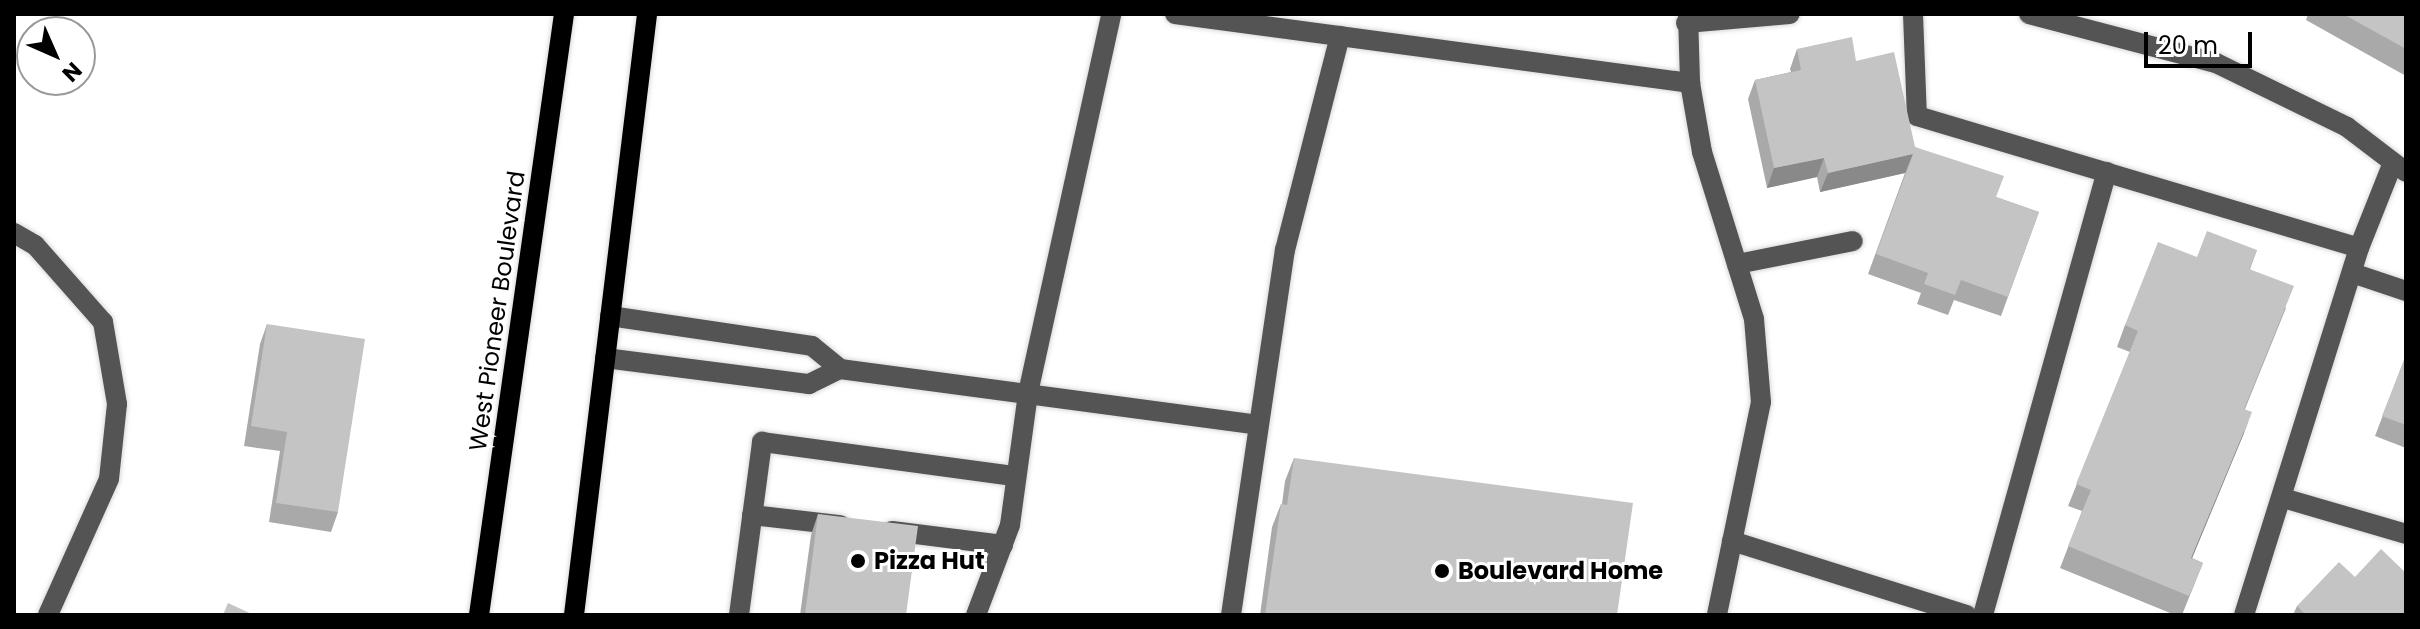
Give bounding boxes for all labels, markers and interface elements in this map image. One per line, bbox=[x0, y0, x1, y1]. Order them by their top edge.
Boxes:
north arrow bbox=[16, 16, 96, 96]
scale bar bbox=[2148, 16, 2256, 66]
text: 20 m bbox=[2158, 29, 2218, 62]
text: N bbox=[55, 55, 89, 89]
street label: West Pioneer Boulevard bbox=[463, 169, 531, 453]
place label: Pizza Hut bbox=[874, 547, 985, 575]
marker: Pizza Hut bbox=[849, 552, 867, 570]
place label: Boulevard Home bbox=[1458, 557, 1663, 585]
marker: Boulevard Home bbox=[1433, 562, 1451, 580]

